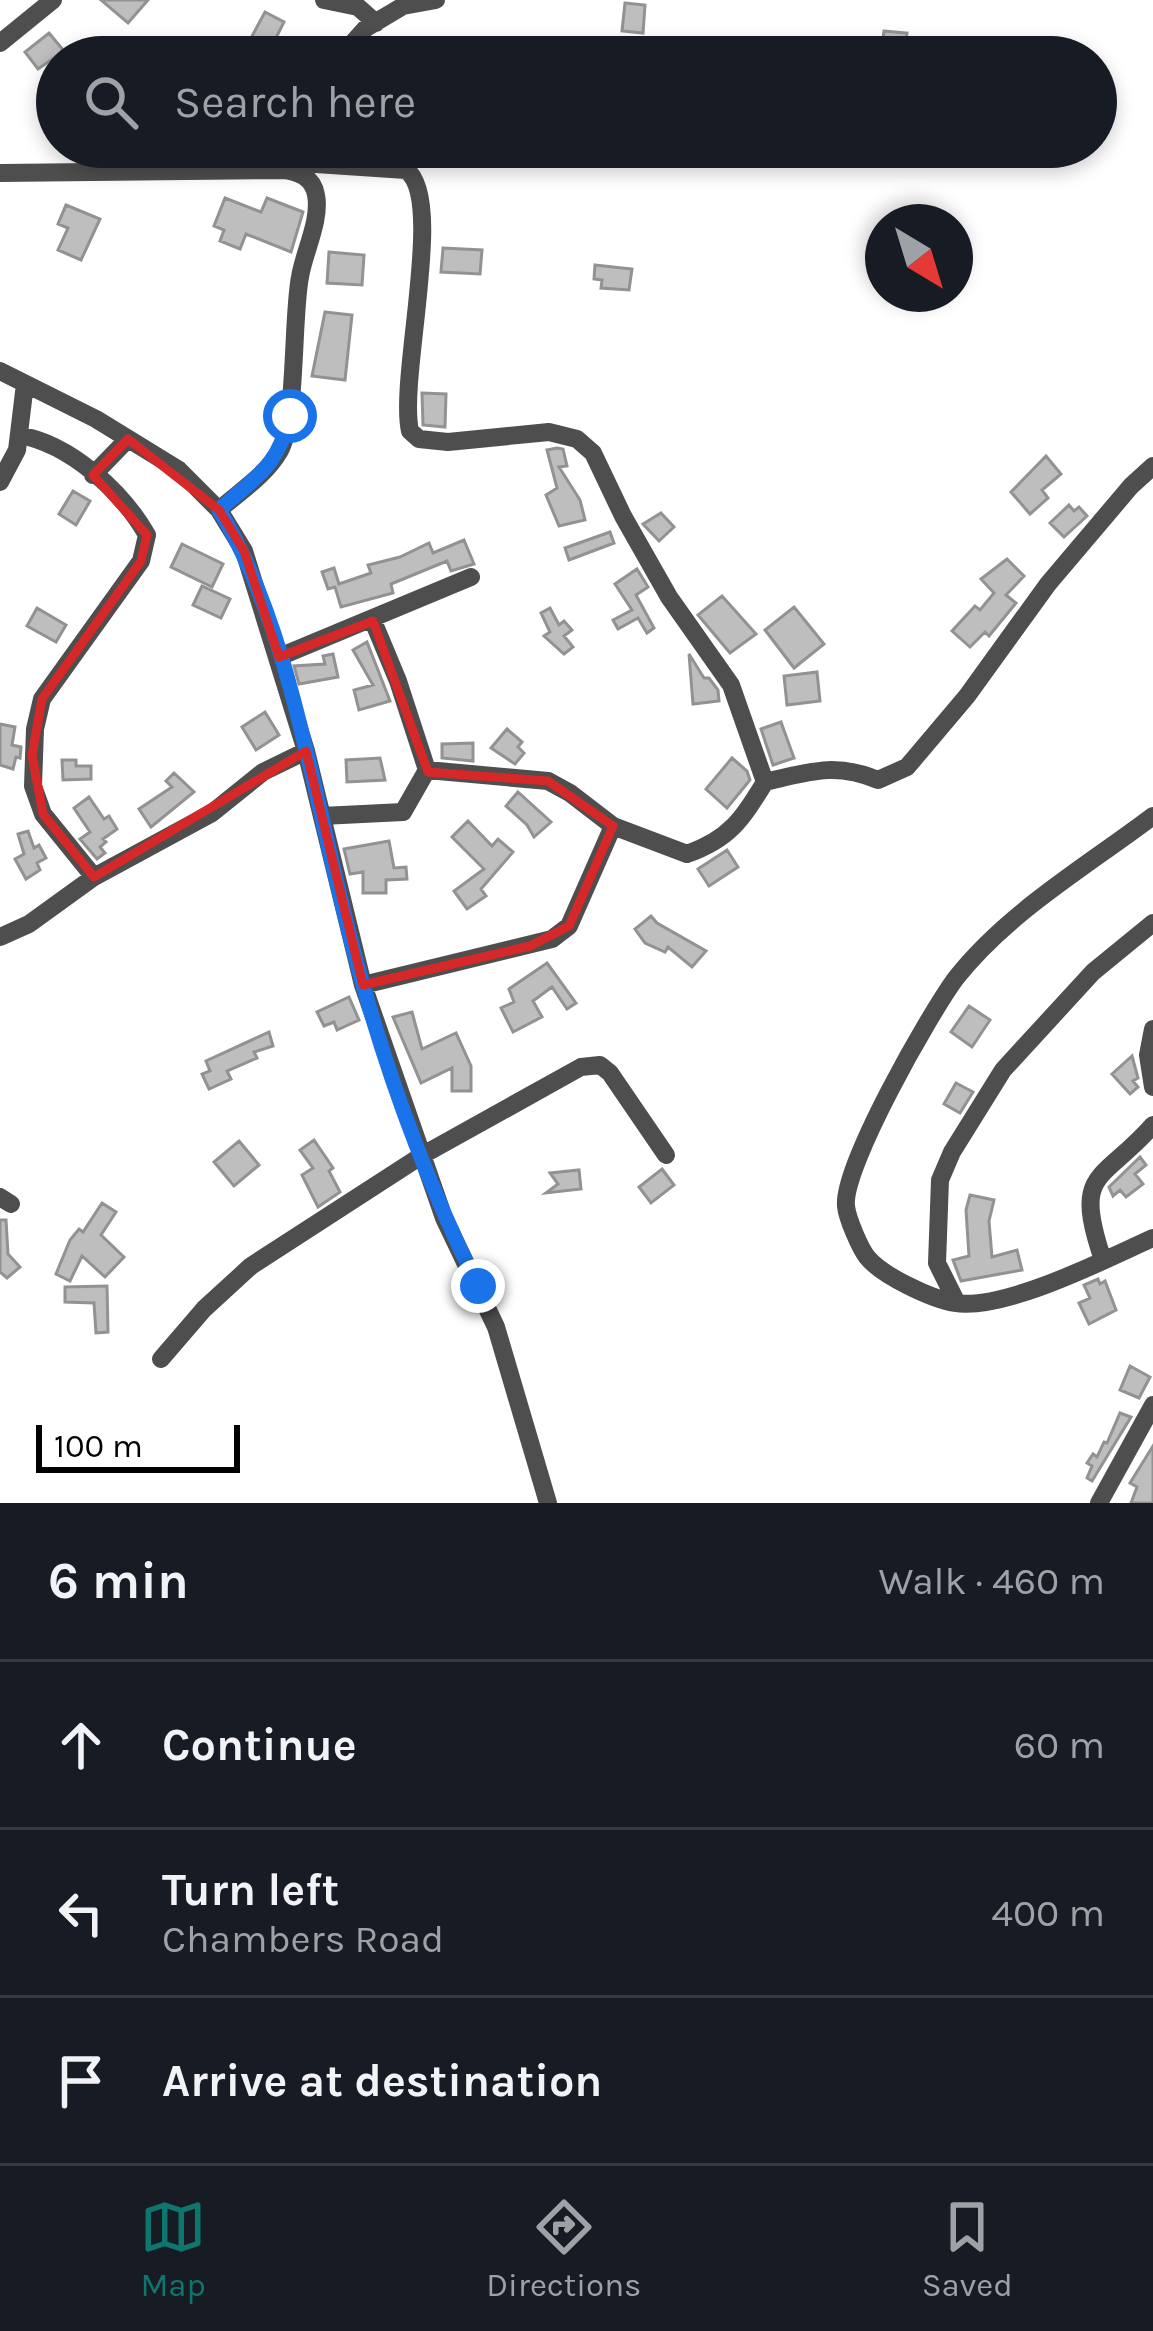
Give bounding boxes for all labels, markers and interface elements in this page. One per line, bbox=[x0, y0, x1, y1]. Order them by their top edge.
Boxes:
search box bbox=[36, 36, 1117, 168]
icon: search bbox=[78, 69, 144, 135]
text: Search here bbox=[174, 76, 416, 128]
north arrow bbox=[865, 204, 973, 312]
route start bbox=[263, 389, 317, 443]
route end bbox=[451, 1259, 505, 1313]
scale bar bbox=[36, 1419, 240, 1472]
text: 100 m bbox=[54, 1427, 143, 1465]
text: 6 min bbox=[48, 1551, 189, 1611]
text: Walk · 460 m bbox=[879, 1558, 1105, 1604]
icon: ahead bbox=[48, 1712, 114, 1778]
text: Continue bbox=[162, 1719, 357, 1771]
text: 60 m bbox=[1014, 1722, 1105, 1768]
text: Turn left bbox=[162, 1864, 339, 1916]
icon: left bbox=[48, 1880, 114, 1946]
text: 400 m bbox=[991, 1890, 1105, 1936]
text: Chambers Road bbox=[162, 1916, 444, 1962]
icon: arrive bbox=[48, 2048, 114, 2114]
text: Arrive at destination bbox=[162, 2055, 602, 2107]
tab: Map bbox=[140, 2194, 206, 2304]
tab: Directions bbox=[486, 2194, 641, 2304]
tab: Saved bbox=[922, 2194, 1013, 2304]

